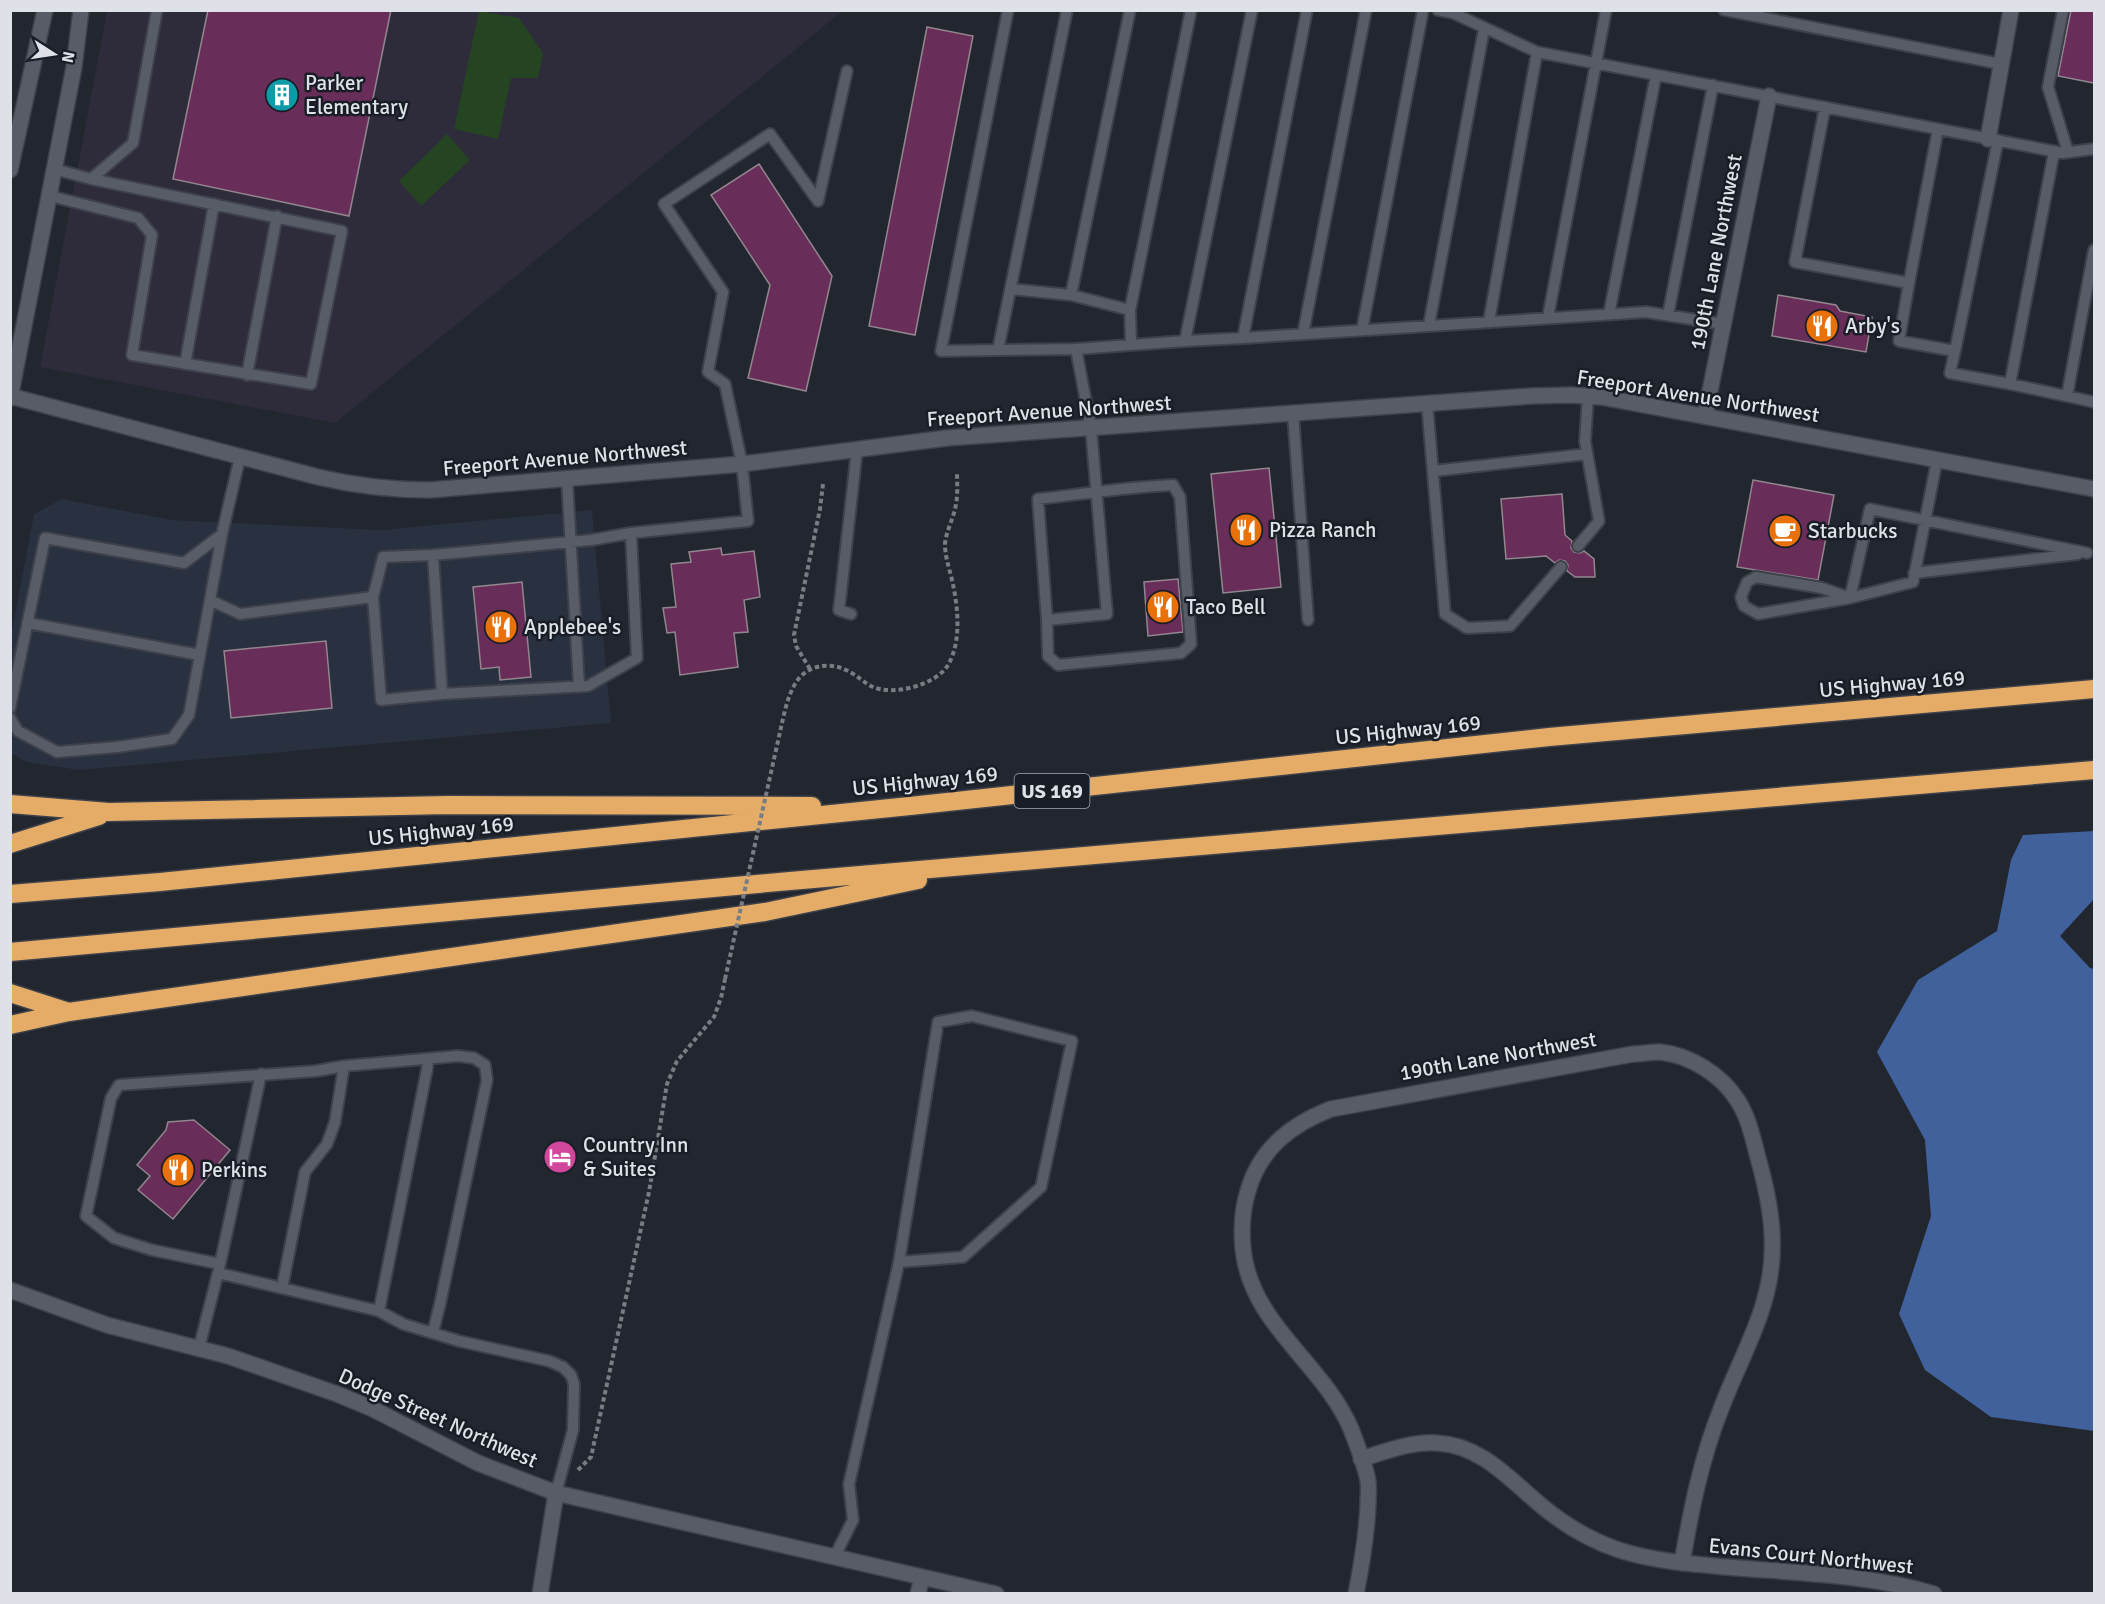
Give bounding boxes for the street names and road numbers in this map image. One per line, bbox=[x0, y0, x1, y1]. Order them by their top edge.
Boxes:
street label: 190th Lane Northwest bbox=[1684, 152, 1748, 352]
street label: Freeport Avenue Northwest bbox=[1575, 364, 1821, 428]
street label: Freeport Avenue Northwest bbox=[926, 389, 1172, 433]
street label: Freeport Avenue Northwest bbox=[442, 434, 688, 482]
street label: US Highway 169 bbox=[1818, 665, 1966, 703]
street label: US Highway 169 bbox=[1334, 709, 1482, 751]
street label: US Highway 169 bbox=[851, 760, 999, 802]
road number: US 169 bbox=[1014, 774, 1090, 808]
street label: US Highway 169 bbox=[367, 810, 515, 852]
street label: 190th Lane Northwest bbox=[1398, 1026, 1598, 1086]
street label: Dodge Street Northwest bbox=[335, 1362, 541, 1474]
street label: Evans Court Northwest bbox=[1707, 1532, 1915, 1580]

